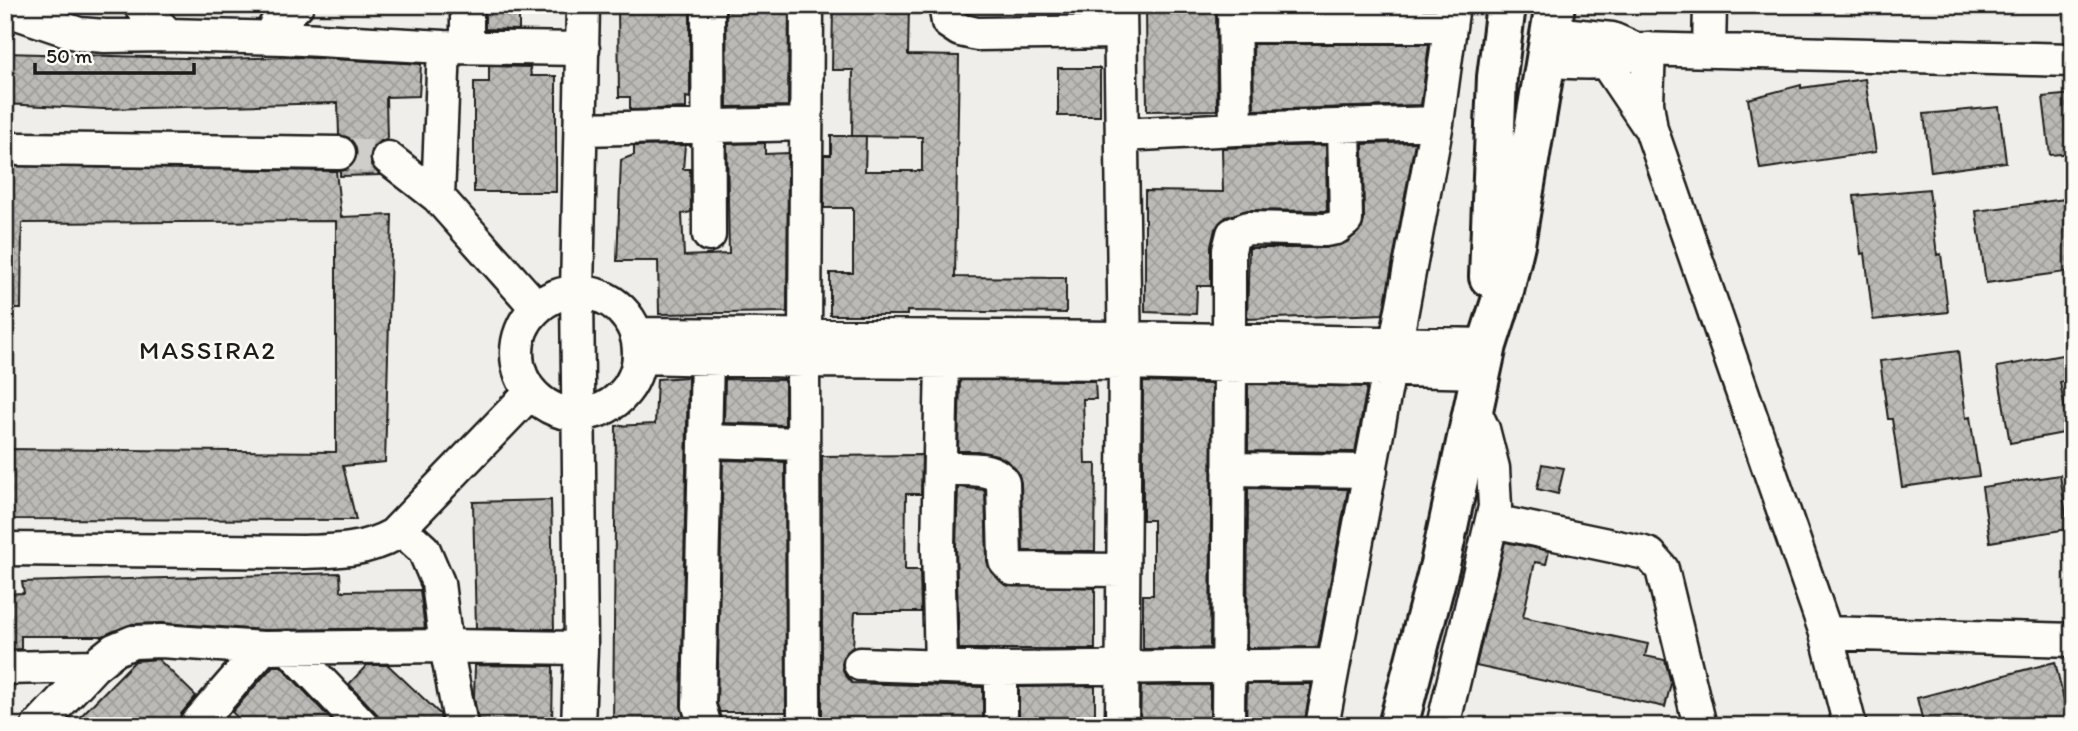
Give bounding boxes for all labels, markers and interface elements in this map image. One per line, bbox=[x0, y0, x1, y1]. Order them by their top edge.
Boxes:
scale bar bbox=[35, 32, 194, 76]
text: 50 m bbox=[46, 43, 93, 68]
district label: MASSIRA2 bbox=[139, 334, 277, 366]

